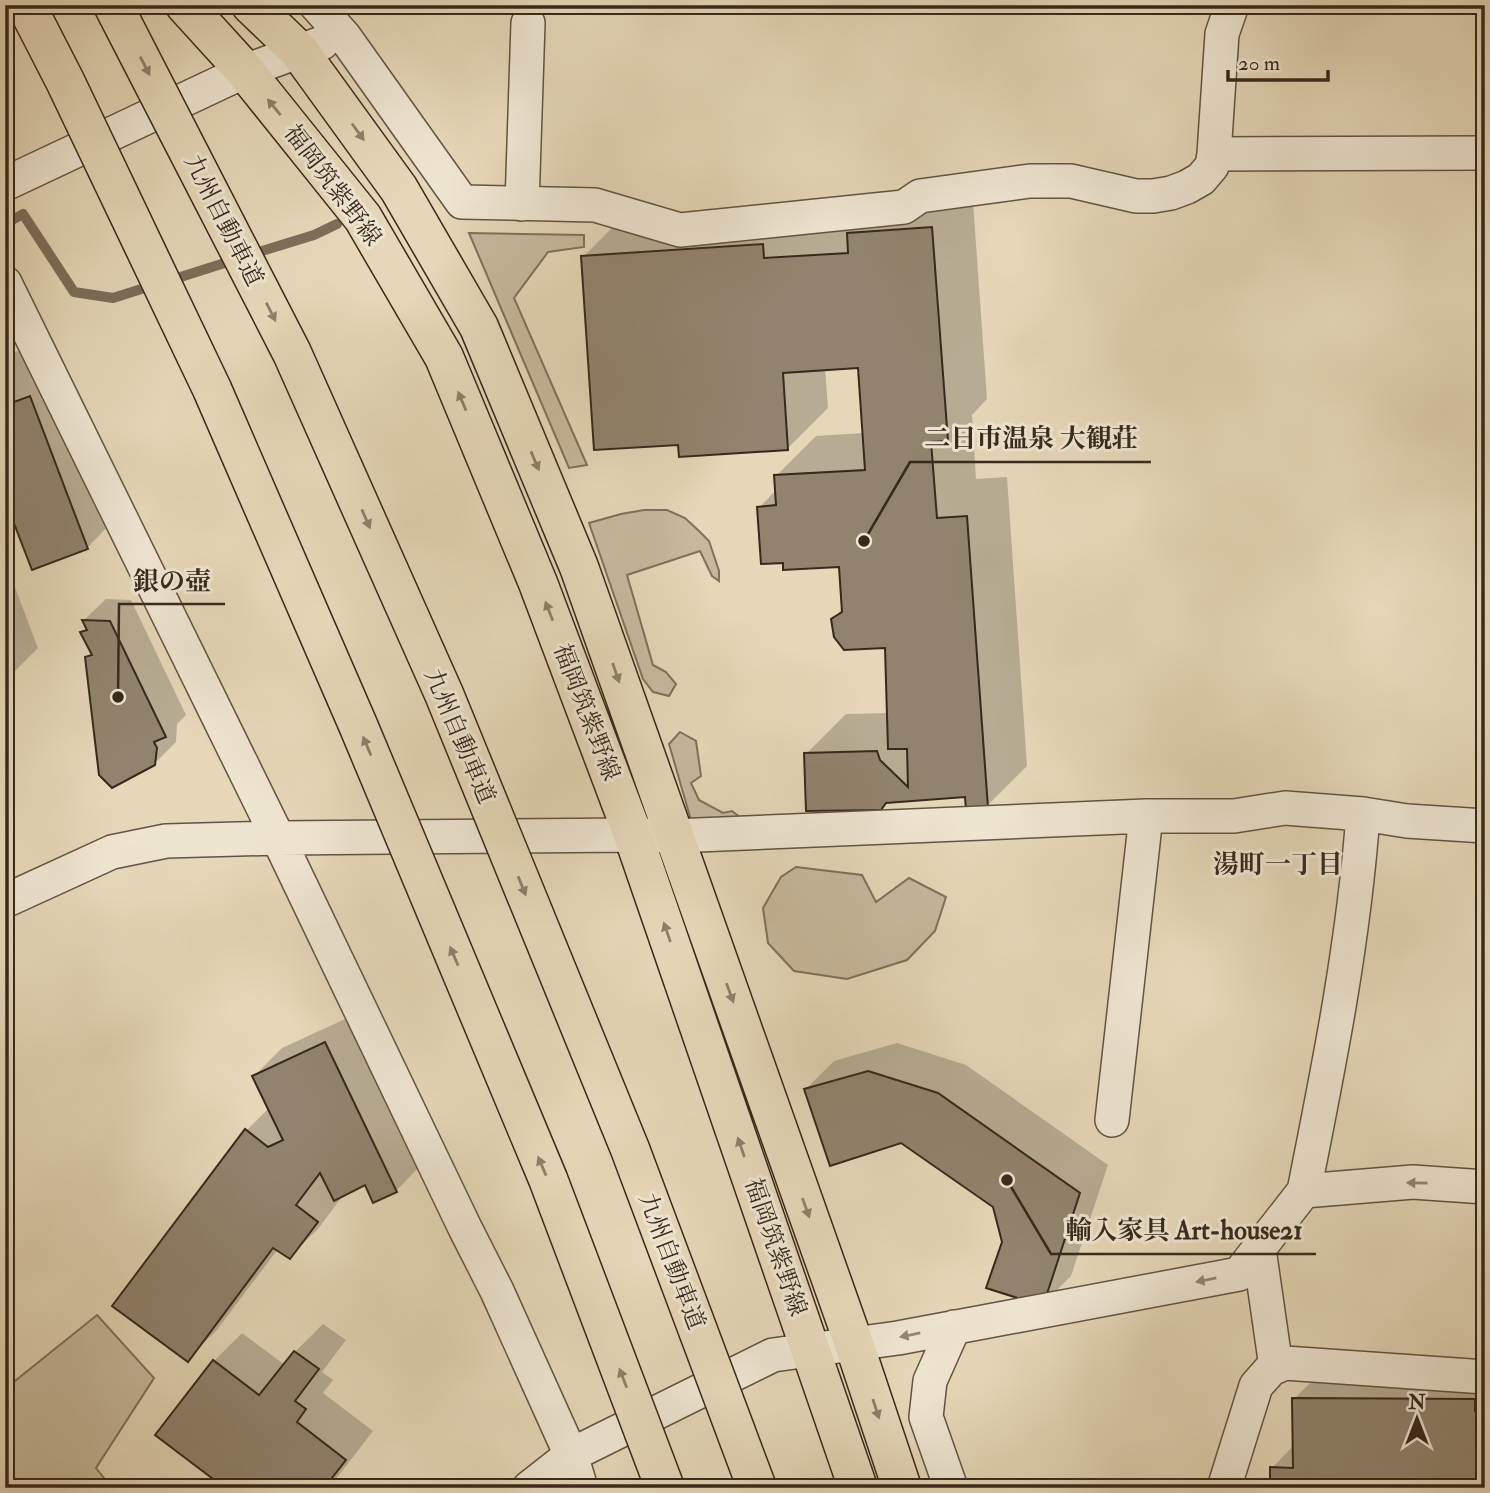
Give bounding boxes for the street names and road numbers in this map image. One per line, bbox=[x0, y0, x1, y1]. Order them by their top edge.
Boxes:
street label: 福岡筑紫野線 bbox=[277, 118, 388, 252]
street label: 九州自動車道 bbox=[177, 149, 270, 291]
street label: 福岡筑紫野線 bbox=[546, 639, 627, 785]
street label: 九州自動車道 bbox=[417, 664, 502, 809]
street label: 福岡筑紫野線 bbox=[737, 1174, 814, 1320]
street label: 九州自動車道 bbox=[631, 1188, 712, 1334]

